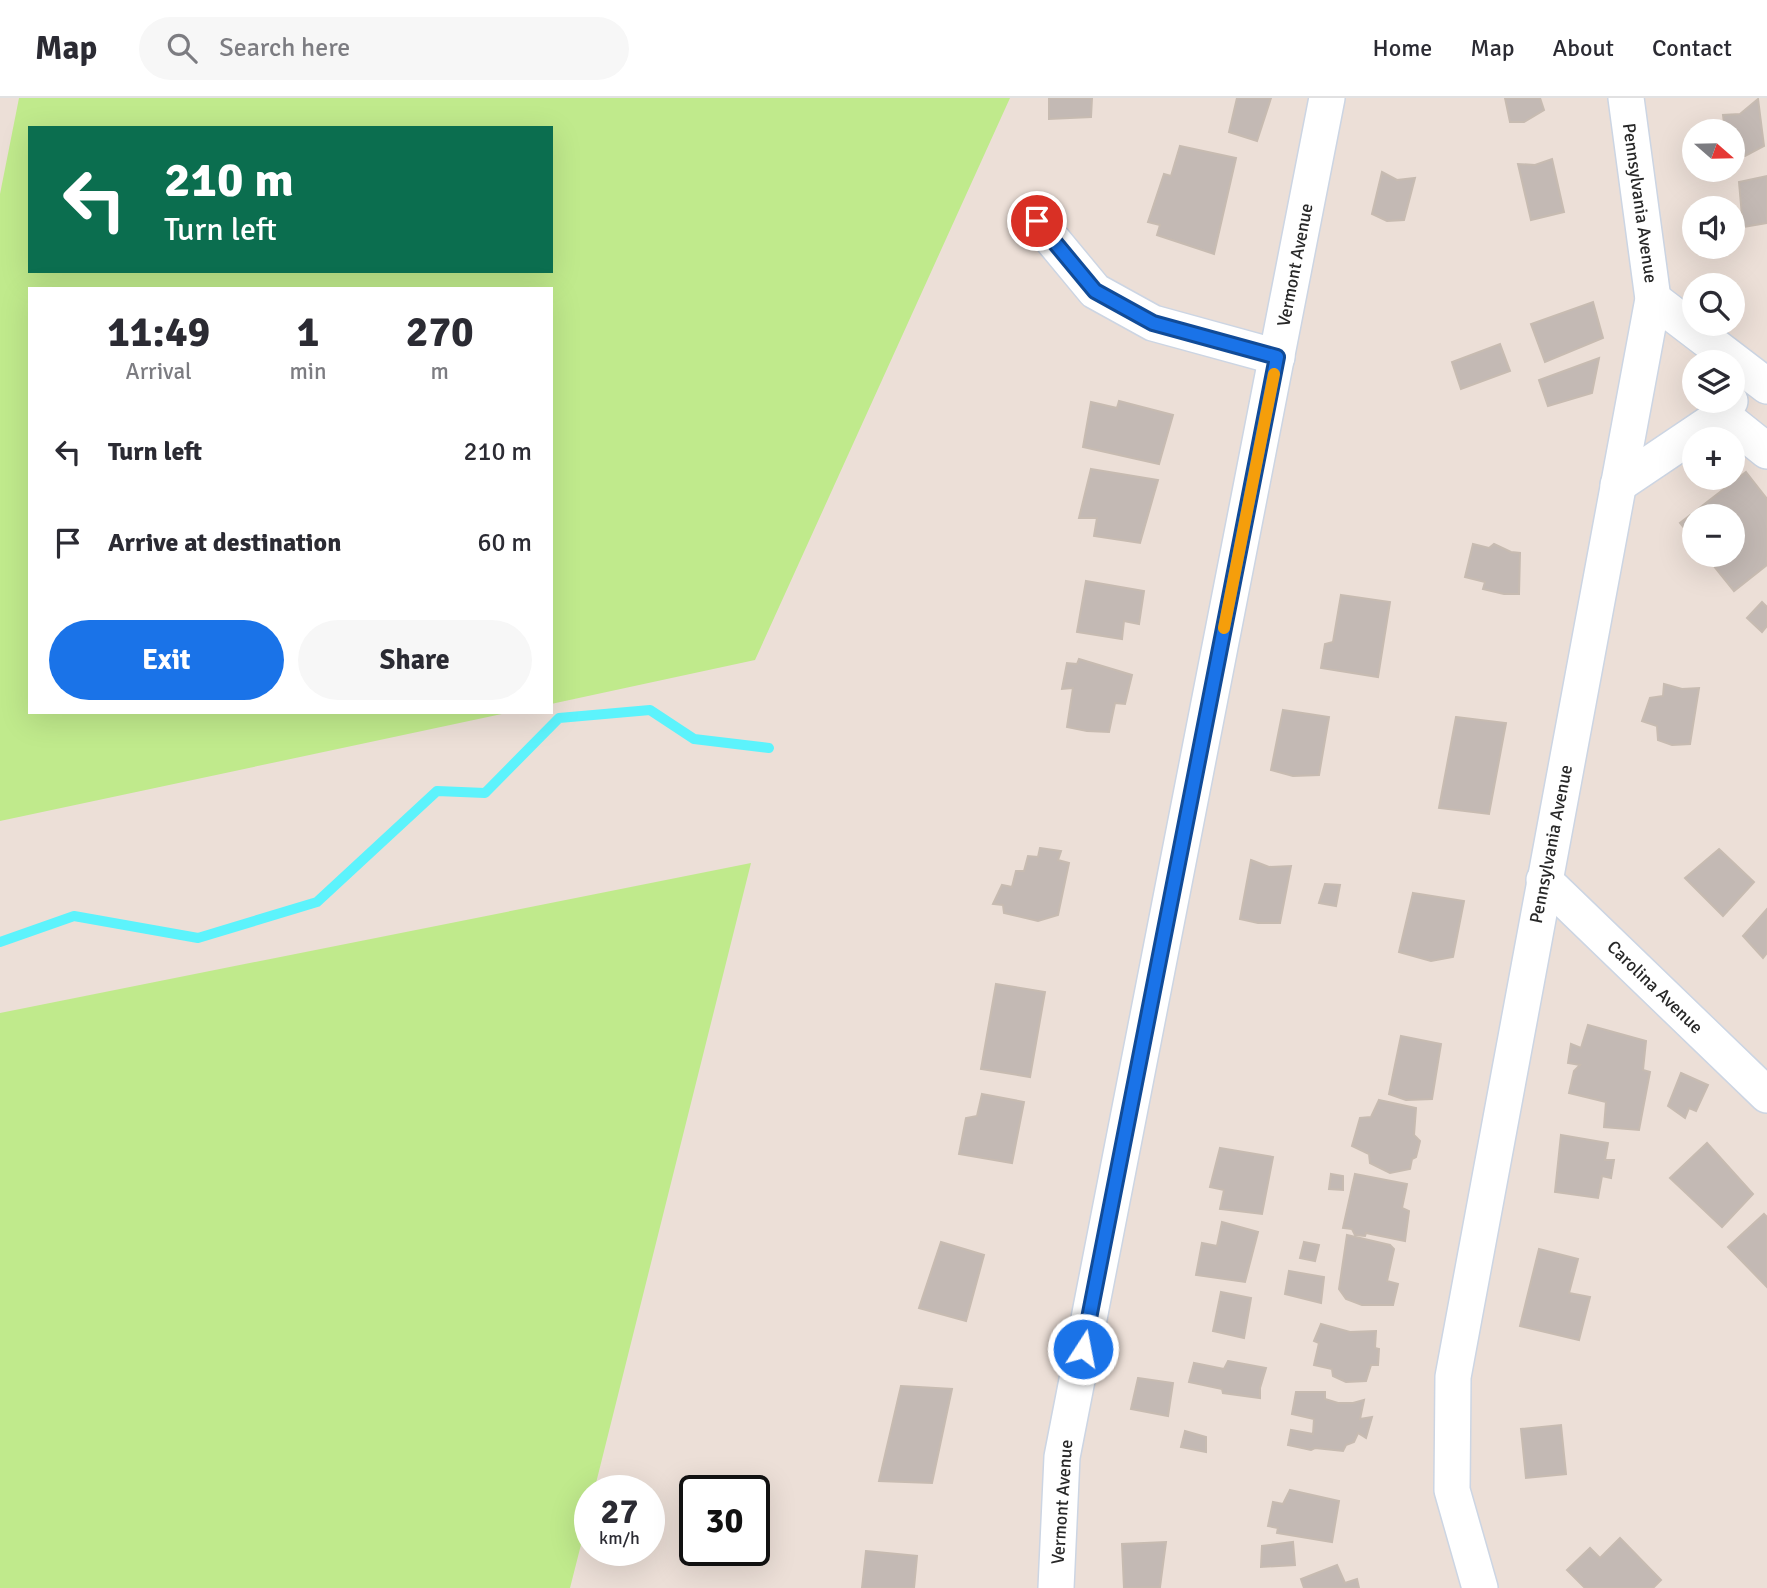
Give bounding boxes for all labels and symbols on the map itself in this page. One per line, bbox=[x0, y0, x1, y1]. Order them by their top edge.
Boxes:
north arrow bbox=[1682, 119, 1745, 182]
street label: Pennsylvania Avenue bbox=[1618, 122, 1662, 284]
pin bbox=[1007, 191, 1067, 251]
street label: Vermont Avenue bbox=[1272, 201, 1318, 329]
street label: Pennsylvania Avenue bbox=[1525, 763, 1577, 925]
street label: Carolina Avenue bbox=[1602, 936, 1708, 1038]
position arrow bbox=[1046, 1312, 1120, 1386]
street label: Vermont Avenue bbox=[1047, 1439, 1077, 1565]
speed limit sign: 30 bbox=[679, 1475, 770, 1566]

